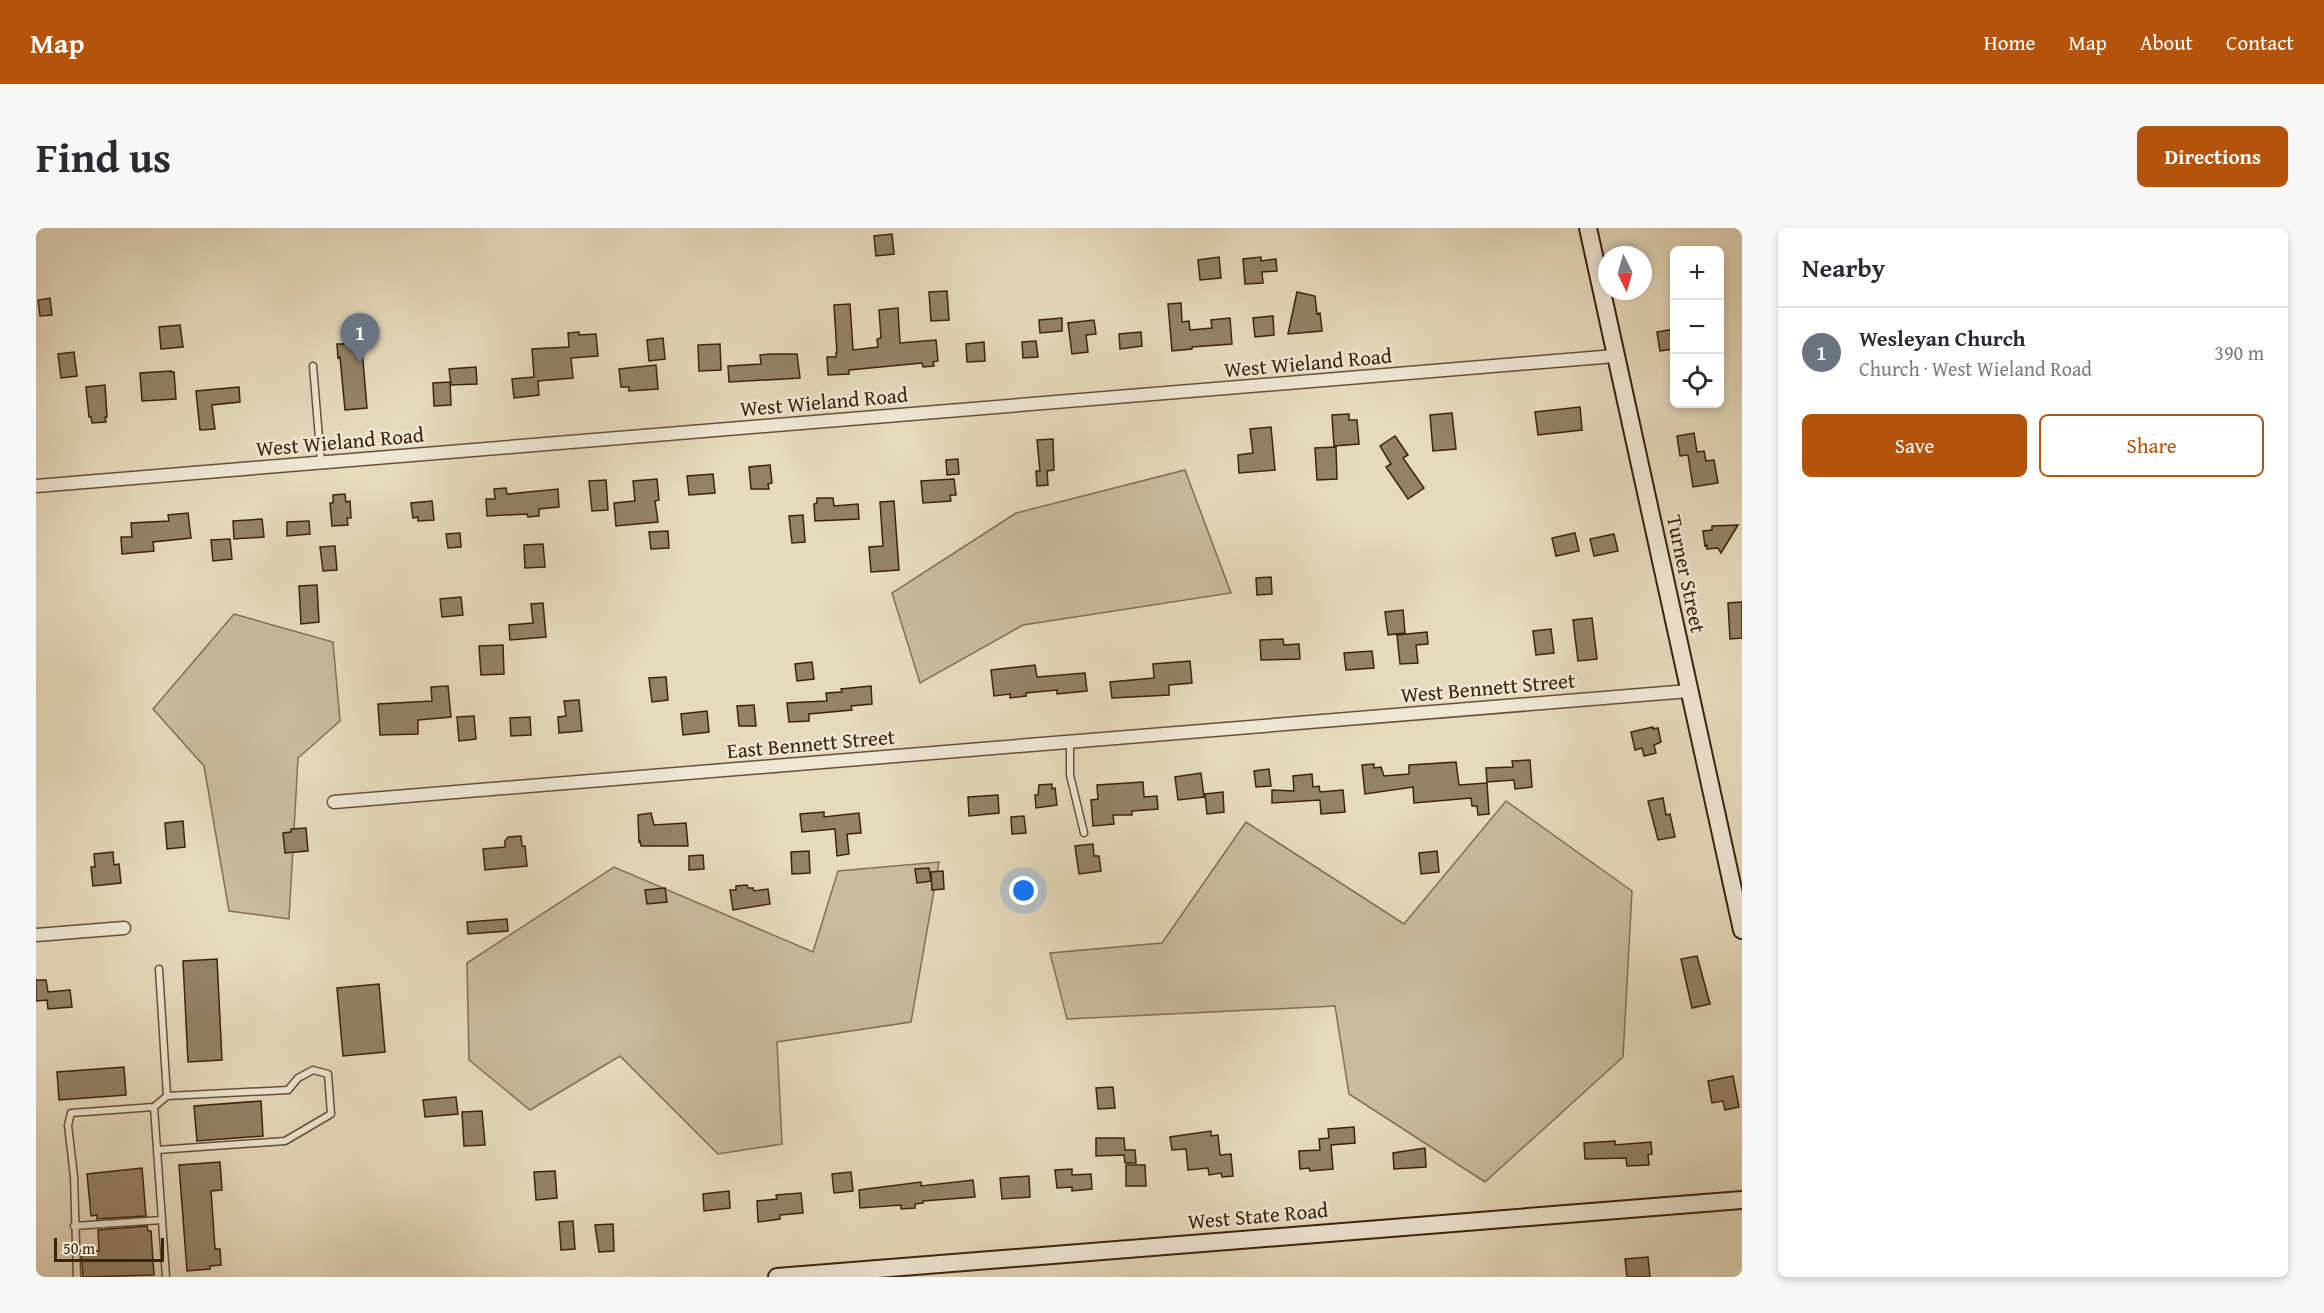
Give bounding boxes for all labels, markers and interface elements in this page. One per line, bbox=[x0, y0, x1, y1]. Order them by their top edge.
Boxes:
text: Map bbox=[30, 22, 84, 63]
text: Home bbox=[1984, 27, 2035, 58]
text: Map bbox=[2068, 27, 2107, 58]
text: About bbox=[2140, 27, 2193, 58]
text: Contact bbox=[2226, 27, 2294, 58]
text: Find us bbox=[36, 126, 171, 187]
button: Directions bbox=[2137, 126, 2288, 187]
north arrow bbox=[1598, 246, 1652, 300]
map controls bbox=[1670, 246, 1724, 408]
button: + bbox=[1670, 246, 1724, 300]
text: Nearby bbox=[1802, 248, 1885, 287]
button: − bbox=[1670, 300, 1724, 354]
pin: 1 bbox=[340, 314, 380, 363]
text: Wesleyan Church bbox=[1859, 322, 2025, 354]
text: 1 bbox=[1816, 338, 1827, 367]
text: 390 m bbox=[2214, 338, 2264, 367]
street label: West Wieland Road bbox=[1223, 340, 1394, 385]
button: locate bbox=[1670, 354, 1724, 408]
text: Church · West Wieland Road bbox=[1859, 354, 2092, 383]
street label: West Wieland Road bbox=[739, 379, 910, 424]
button: Save bbox=[1802, 414, 2027, 477]
button: Share bbox=[2039, 414, 2264, 477]
street label: West Wieland Road bbox=[255, 419, 426, 464]
street label: Turner Street bbox=[1659, 512, 1714, 636]
street label: West Bennett Street bbox=[1399, 664, 1577, 711]
street label: East Bennett Street bbox=[726, 721, 897, 766]
your location bbox=[1009, 876, 1038, 905]
street label: West State Road bbox=[1187, 1194, 1330, 1237]
scale bar bbox=[54, 1235, 164, 1262]
text: 50 m bbox=[63, 1236, 95, 1260]

